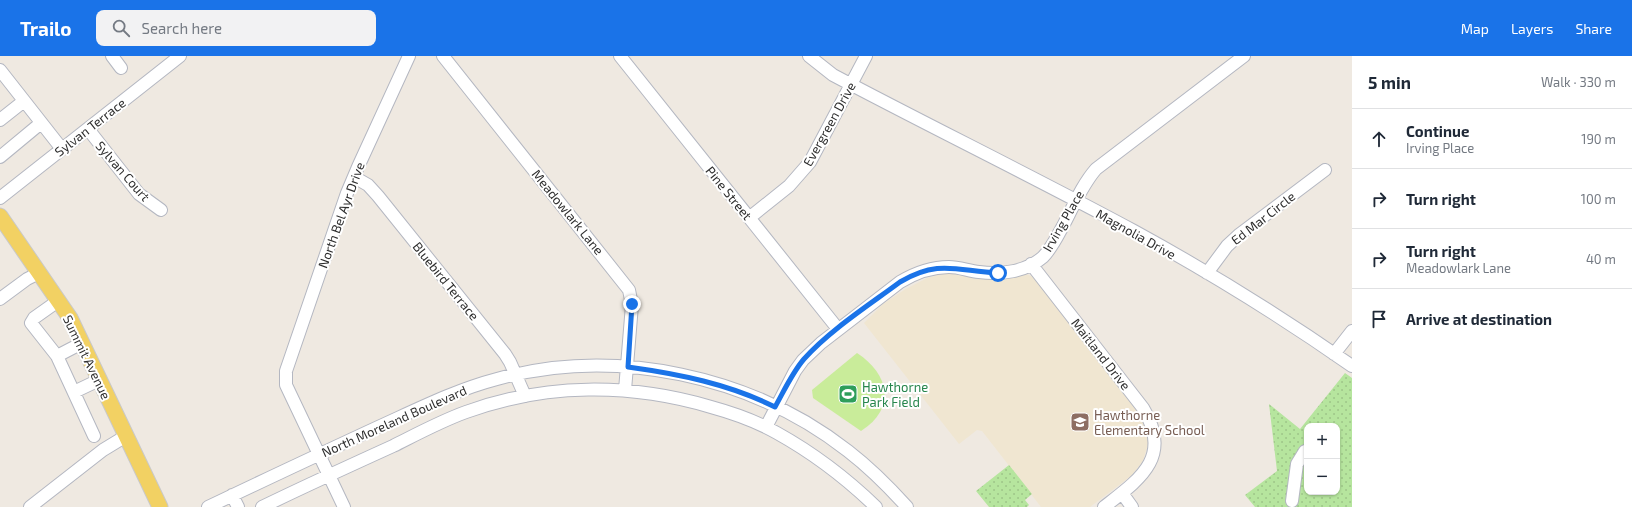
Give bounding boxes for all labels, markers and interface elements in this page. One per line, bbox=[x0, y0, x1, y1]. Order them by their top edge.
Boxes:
search box bbox=[96, 10, 376, 46]
text: Trailo bbox=[20, 17, 72, 40]
icon: search bbox=[110, 17, 132, 39]
text: Search here bbox=[142, 19, 222, 37]
text: Map bbox=[1461, 20, 1489, 37]
text: Layers bbox=[1511, 20, 1553, 37]
text: Share bbox=[1575, 20, 1612, 37]
text: 5 min bbox=[1368, 72, 1411, 92]
text: Walk · 330 m bbox=[1541, 74, 1616, 90]
street label: Evergreen Drive bbox=[799, 79, 859, 169]
street label: Sylvan Terrace bbox=[51, 94, 129, 160]
text: Continue bbox=[1406, 122, 1469, 140]
icon: ahead bbox=[1368, 128, 1390, 150]
text: 190 m bbox=[1581, 131, 1616, 147]
street label: Sylvan Court bbox=[93, 138, 153, 204]
text: Irving Place bbox=[1406, 140, 1474, 156]
street label: North Bel Ayr Drive bbox=[314, 160, 368, 270]
street label: Pine Street bbox=[702, 163, 756, 223]
street label: Meadowlark Lane bbox=[529, 166, 607, 258]
street label: Irving Place bbox=[1039, 187, 1087, 255]
street label: Ed Mar Circle bbox=[1228, 188, 1298, 248]
icon: right bbox=[1368, 188, 1390, 210]
text: Turn right bbox=[1406, 190, 1476, 208]
text: 100 m bbox=[1581, 191, 1616, 207]
street label: Magnolia Drive bbox=[1093, 205, 1179, 263]
street label: Bluebird Terrace bbox=[410, 239, 482, 323]
text: Turn right bbox=[1406, 242, 1476, 260]
icon: right bbox=[1368, 248, 1390, 270]
text: 40 m bbox=[1586, 251, 1616, 267]
text: Meadowlark Lane bbox=[1406, 260, 1511, 276]
route start bbox=[989, 264, 1007, 282]
route end bbox=[623, 295, 641, 313]
icon: arrive bbox=[1368, 308, 1390, 330]
text: Arrive at destination bbox=[1406, 310, 1552, 328]
street label: Summit Avenue bbox=[60, 312, 114, 402]
street label: Maitland Drive bbox=[1068, 315, 1134, 393]
place label: Hawthorne Park Field bbox=[862, 379, 928, 410]
street label: North Moreland Boulevard bbox=[319, 382, 469, 460]
sports icon: Hawthorne Park Field bbox=[837, 383, 859, 405]
place label: Hawthorne Elementary School bbox=[1094, 407, 1205, 438]
school or university icon: Hawthorne Elementary School bbox=[1069, 411, 1091, 433]
map controls bbox=[1304, 423, 1340, 495]
button: + bbox=[1304, 423, 1340, 459]
button: − bbox=[1304, 459, 1340, 495]

